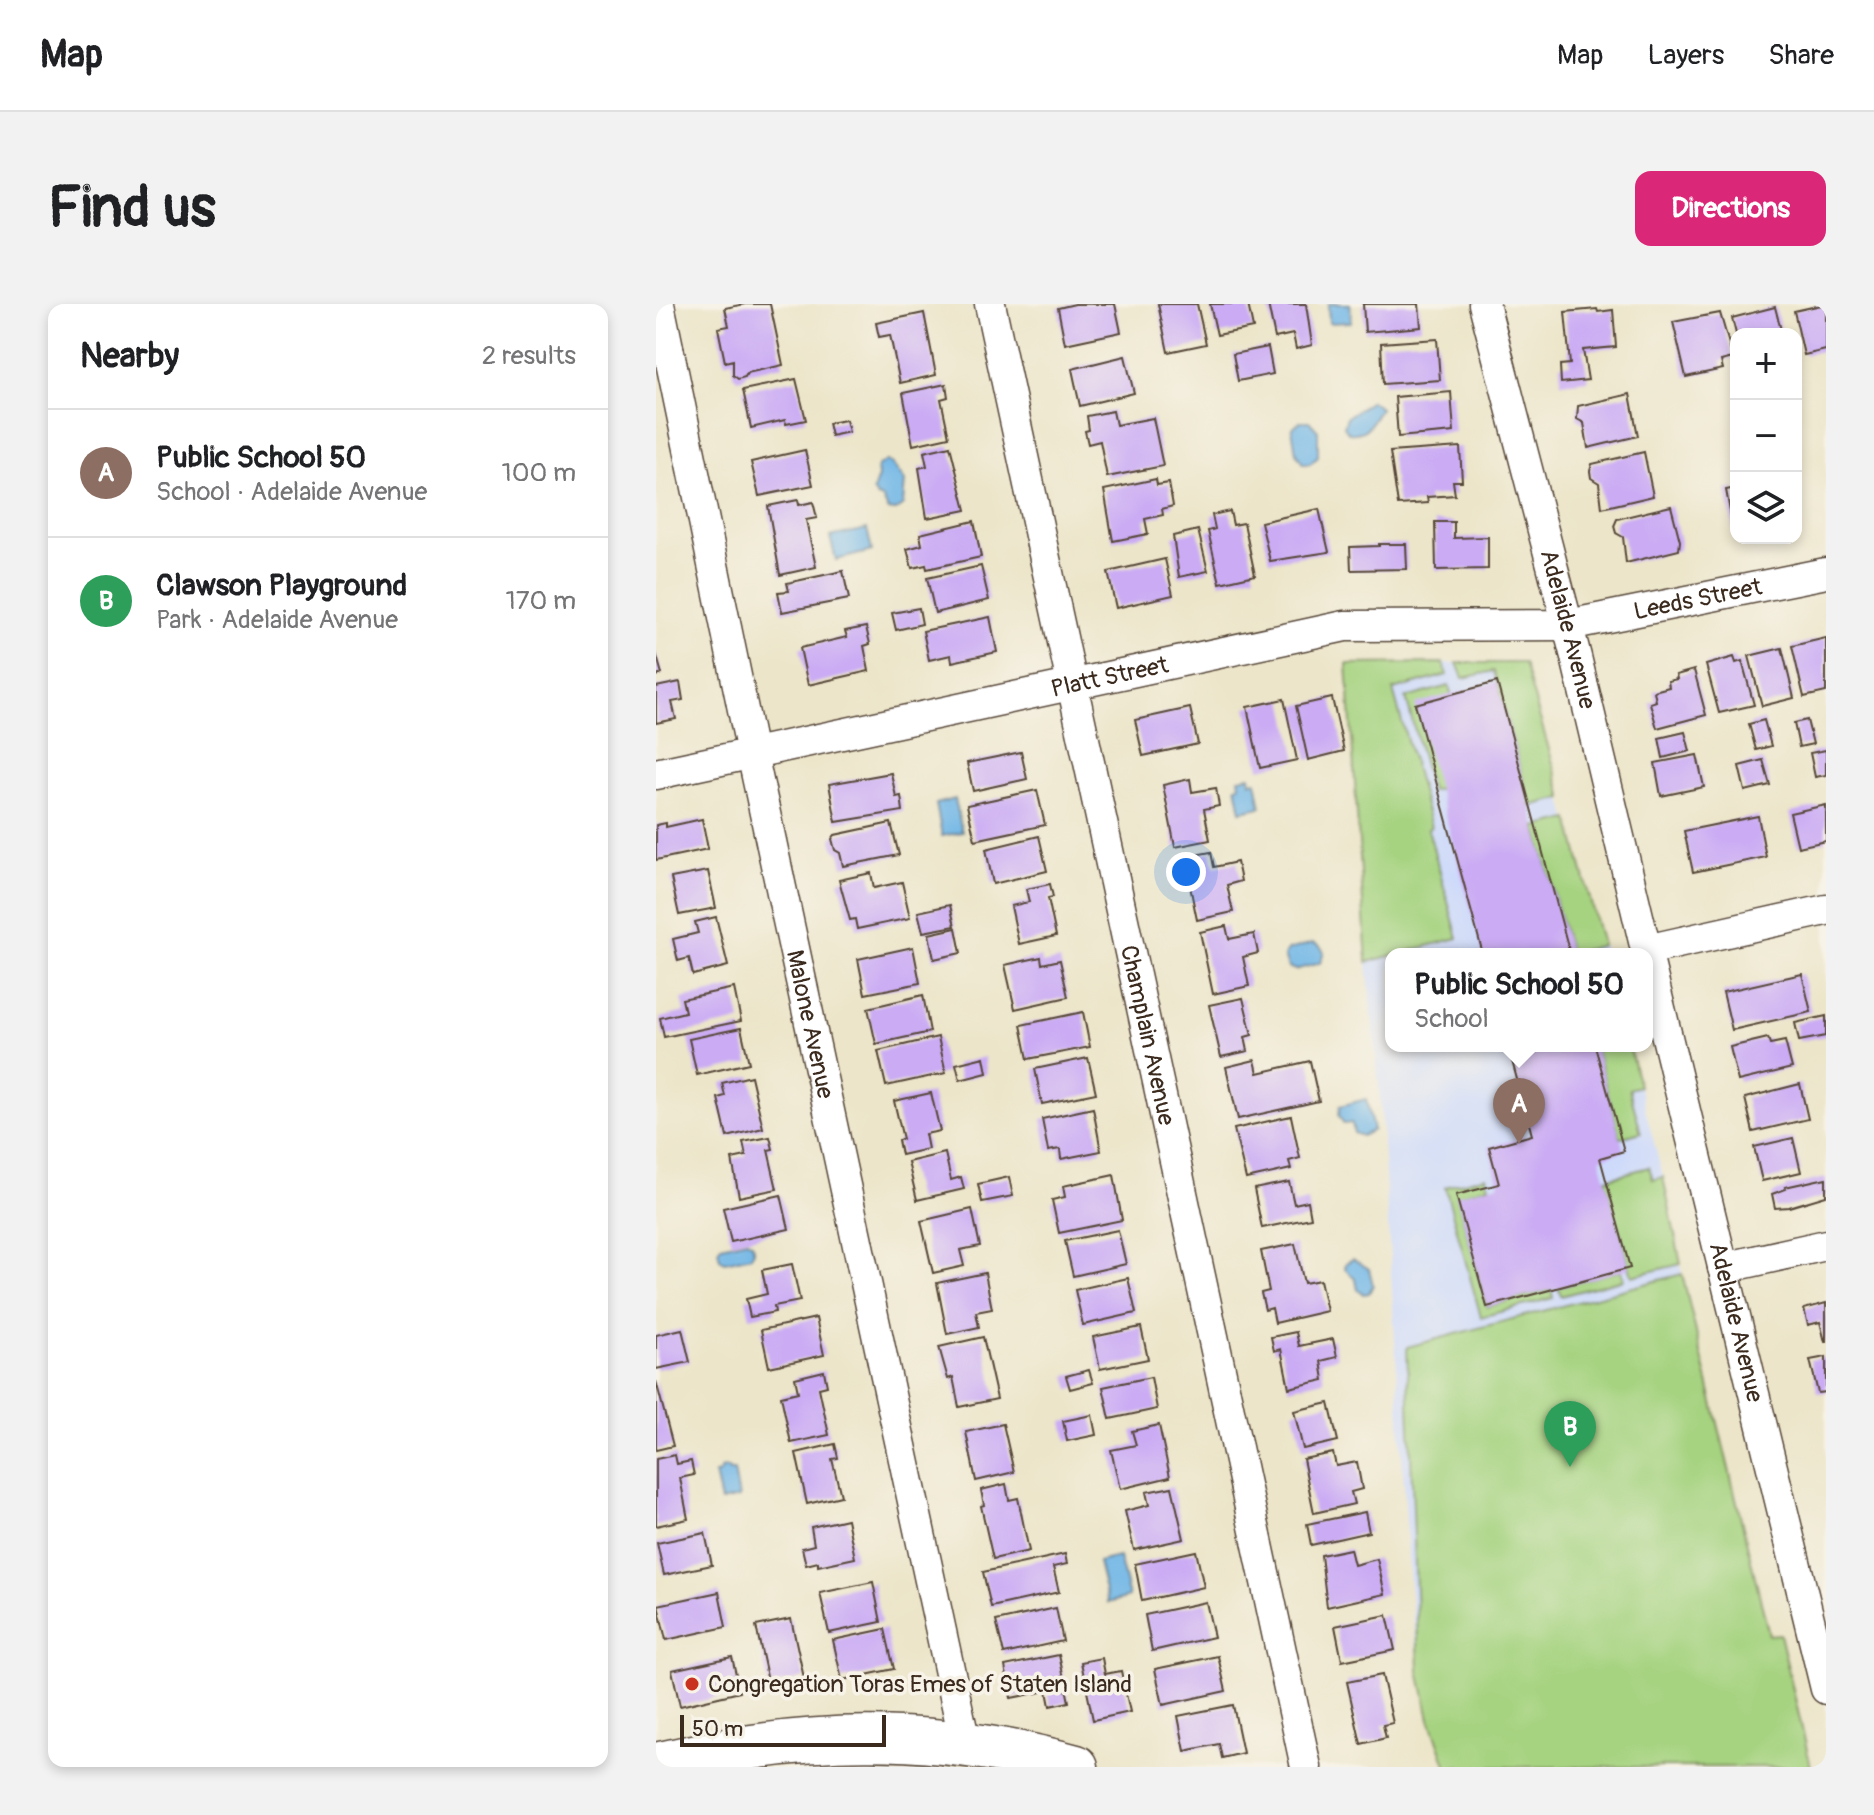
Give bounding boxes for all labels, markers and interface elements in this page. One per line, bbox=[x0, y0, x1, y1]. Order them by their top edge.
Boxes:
text: Map bbox=[40, 31, 103, 79]
text: Map bbox=[1557, 38, 1603, 73]
text: Layers bbox=[1647, 38, 1724, 73]
text: Share bbox=[1768, 38, 1834, 73]
button: Directions bbox=[1635, 171, 1826, 246]
text: Find us bbox=[48, 174, 216, 243]
map controls bbox=[1730, 328, 1802, 544]
button: + bbox=[1730, 328, 1802, 400]
text: Nearby bbox=[80, 335, 179, 378]
text: 2 results bbox=[482, 340, 576, 372]
button: − bbox=[1730, 400, 1802, 472]
text: Public School 50 bbox=[156, 439, 366, 476]
text: A bbox=[98, 457, 114, 489]
text: 100 m bbox=[502, 457, 576, 489]
button: layers bbox=[1730, 472, 1802, 544]
text: School · Adelaide Avenue bbox=[156, 476, 427, 508]
street label: Adelaide Avenue bbox=[1534, 547, 1602, 712]
text: Clawson Playground bbox=[156, 567, 407, 604]
street label: Leeds Street bbox=[1631, 572, 1765, 626]
text: B bbox=[99, 585, 113, 617]
text: 170 m bbox=[506, 585, 576, 617]
text: Park · Adelaide Avenue bbox=[156, 604, 398, 636]
street label: Platt Street bbox=[1048, 650, 1171, 704]
your location bbox=[1166, 852, 1206, 892]
street label: Champlain Avenue bbox=[1114, 943, 1181, 1128]
street label: Malone Avenue bbox=[780, 947, 840, 1102]
popup bbox=[1385, 948, 1653, 1052]
text: Public School 50 bbox=[1414, 966, 1624, 1003]
text: School bbox=[1414, 1003, 1489, 1035]
pin: A bbox=[1493, 1078, 1545, 1144]
street label: Adelaide Avenue bbox=[1703, 1240, 1770, 1405]
pin: B bbox=[1544, 1401, 1596, 1467]
place label: Congregation Toras Emes of Staten Island bbox=[708, 1670, 1132, 1699]
marker: Congregation Toras Emes of Staten Island bbox=[683, 1675, 701, 1693]
scale bar bbox=[680, 1711, 886, 1747]
text: 50 m bbox=[692, 1715, 743, 1743]

